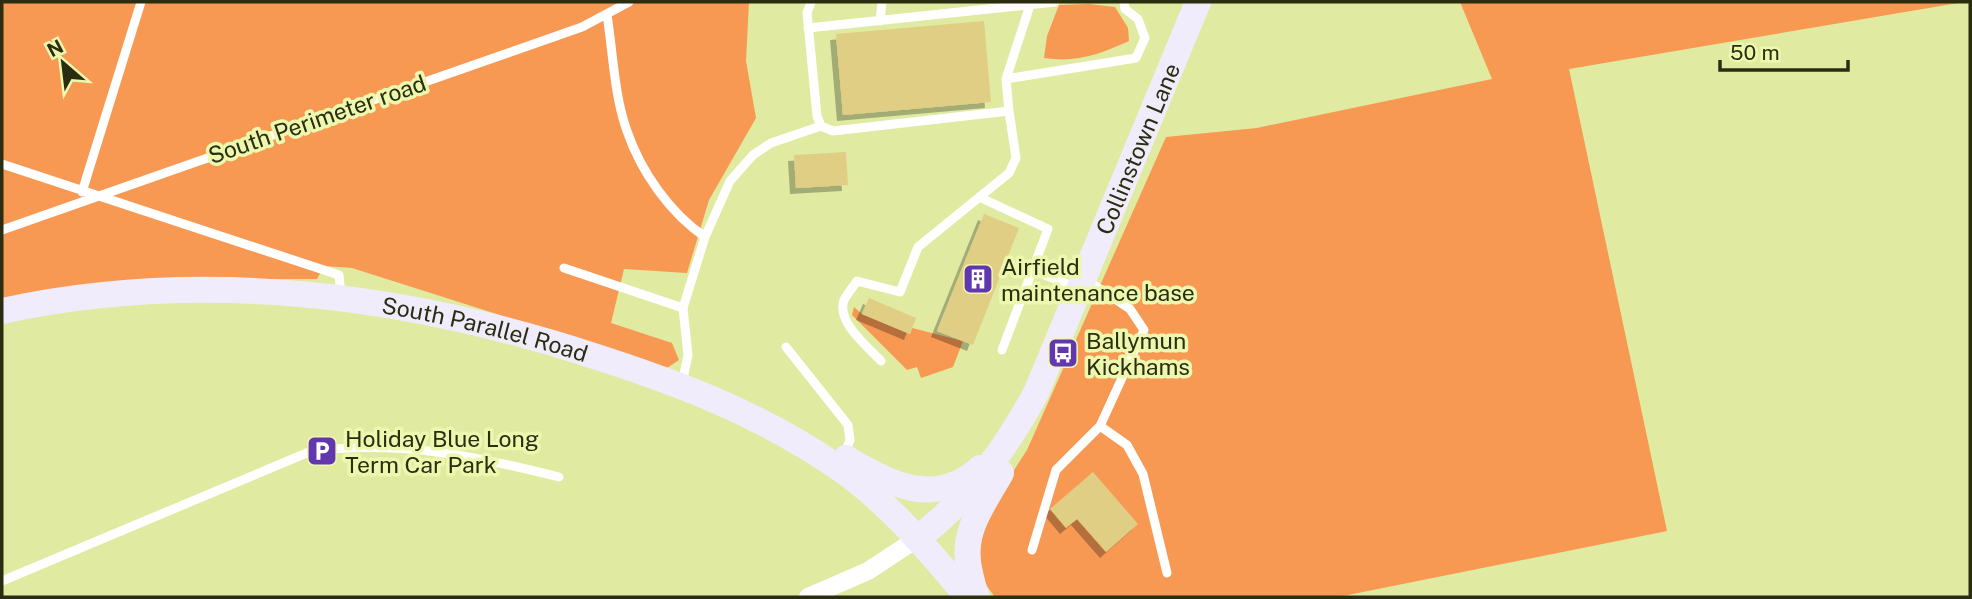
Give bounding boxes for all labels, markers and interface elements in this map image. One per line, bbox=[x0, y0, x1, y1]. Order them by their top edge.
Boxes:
north arrow bbox=[28, 28, 98, 98]
scale bar bbox=[1720, 28, 1848, 72]
text: N bbox=[43, 35, 67, 61]
text: 50 m bbox=[1730, 40, 1780, 65]
street label: Collinstown Lane bbox=[1090, 59, 1185, 238]
street label: South Perimeter road bbox=[205, 69, 429, 169]
place label: Airfield maintenance base bbox=[1001, 253, 1195, 306]
building icon: Airfield maintenance base bbox=[961, 262, 995, 296]
street label: South Parallel Road bbox=[380, 291, 591, 367]
place label: Ballymun Kickhams bbox=[1086, 327, 1190, 380]
bus stop icon: Ballymun Kickhams bbox=[1046, 336, 1080, 370]
place label: Holiday Blue Long Term Car Park bbox=[345, 425, 539, 478]
parking icon: Holiday Blue Long Term Car Park bbox=[305, 434, 339, 468]

